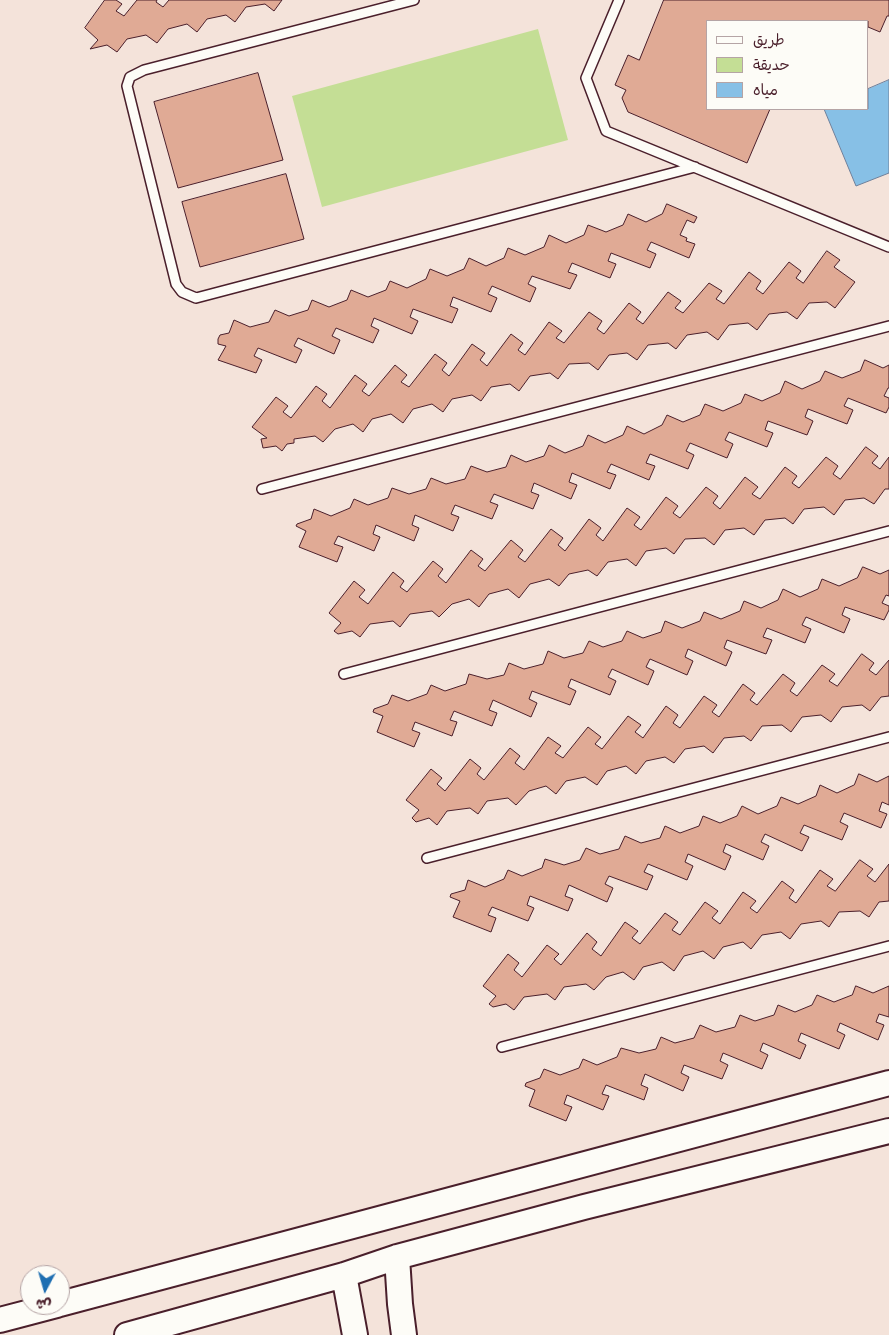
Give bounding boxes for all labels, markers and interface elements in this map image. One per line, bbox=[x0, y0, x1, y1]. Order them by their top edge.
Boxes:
legend bbox=[706, 20, 869, 110]
text: طريق bbox=[753, 27, 785, 53]
text: حديقة bbox=[753, 52, 790, 78]
text: مياه bbox=[753, 77, 778, 103]
north arrow bbox=[20, 1265, 70, 1315]
text: ش bbox=[35, 1291, 52, 1318]

